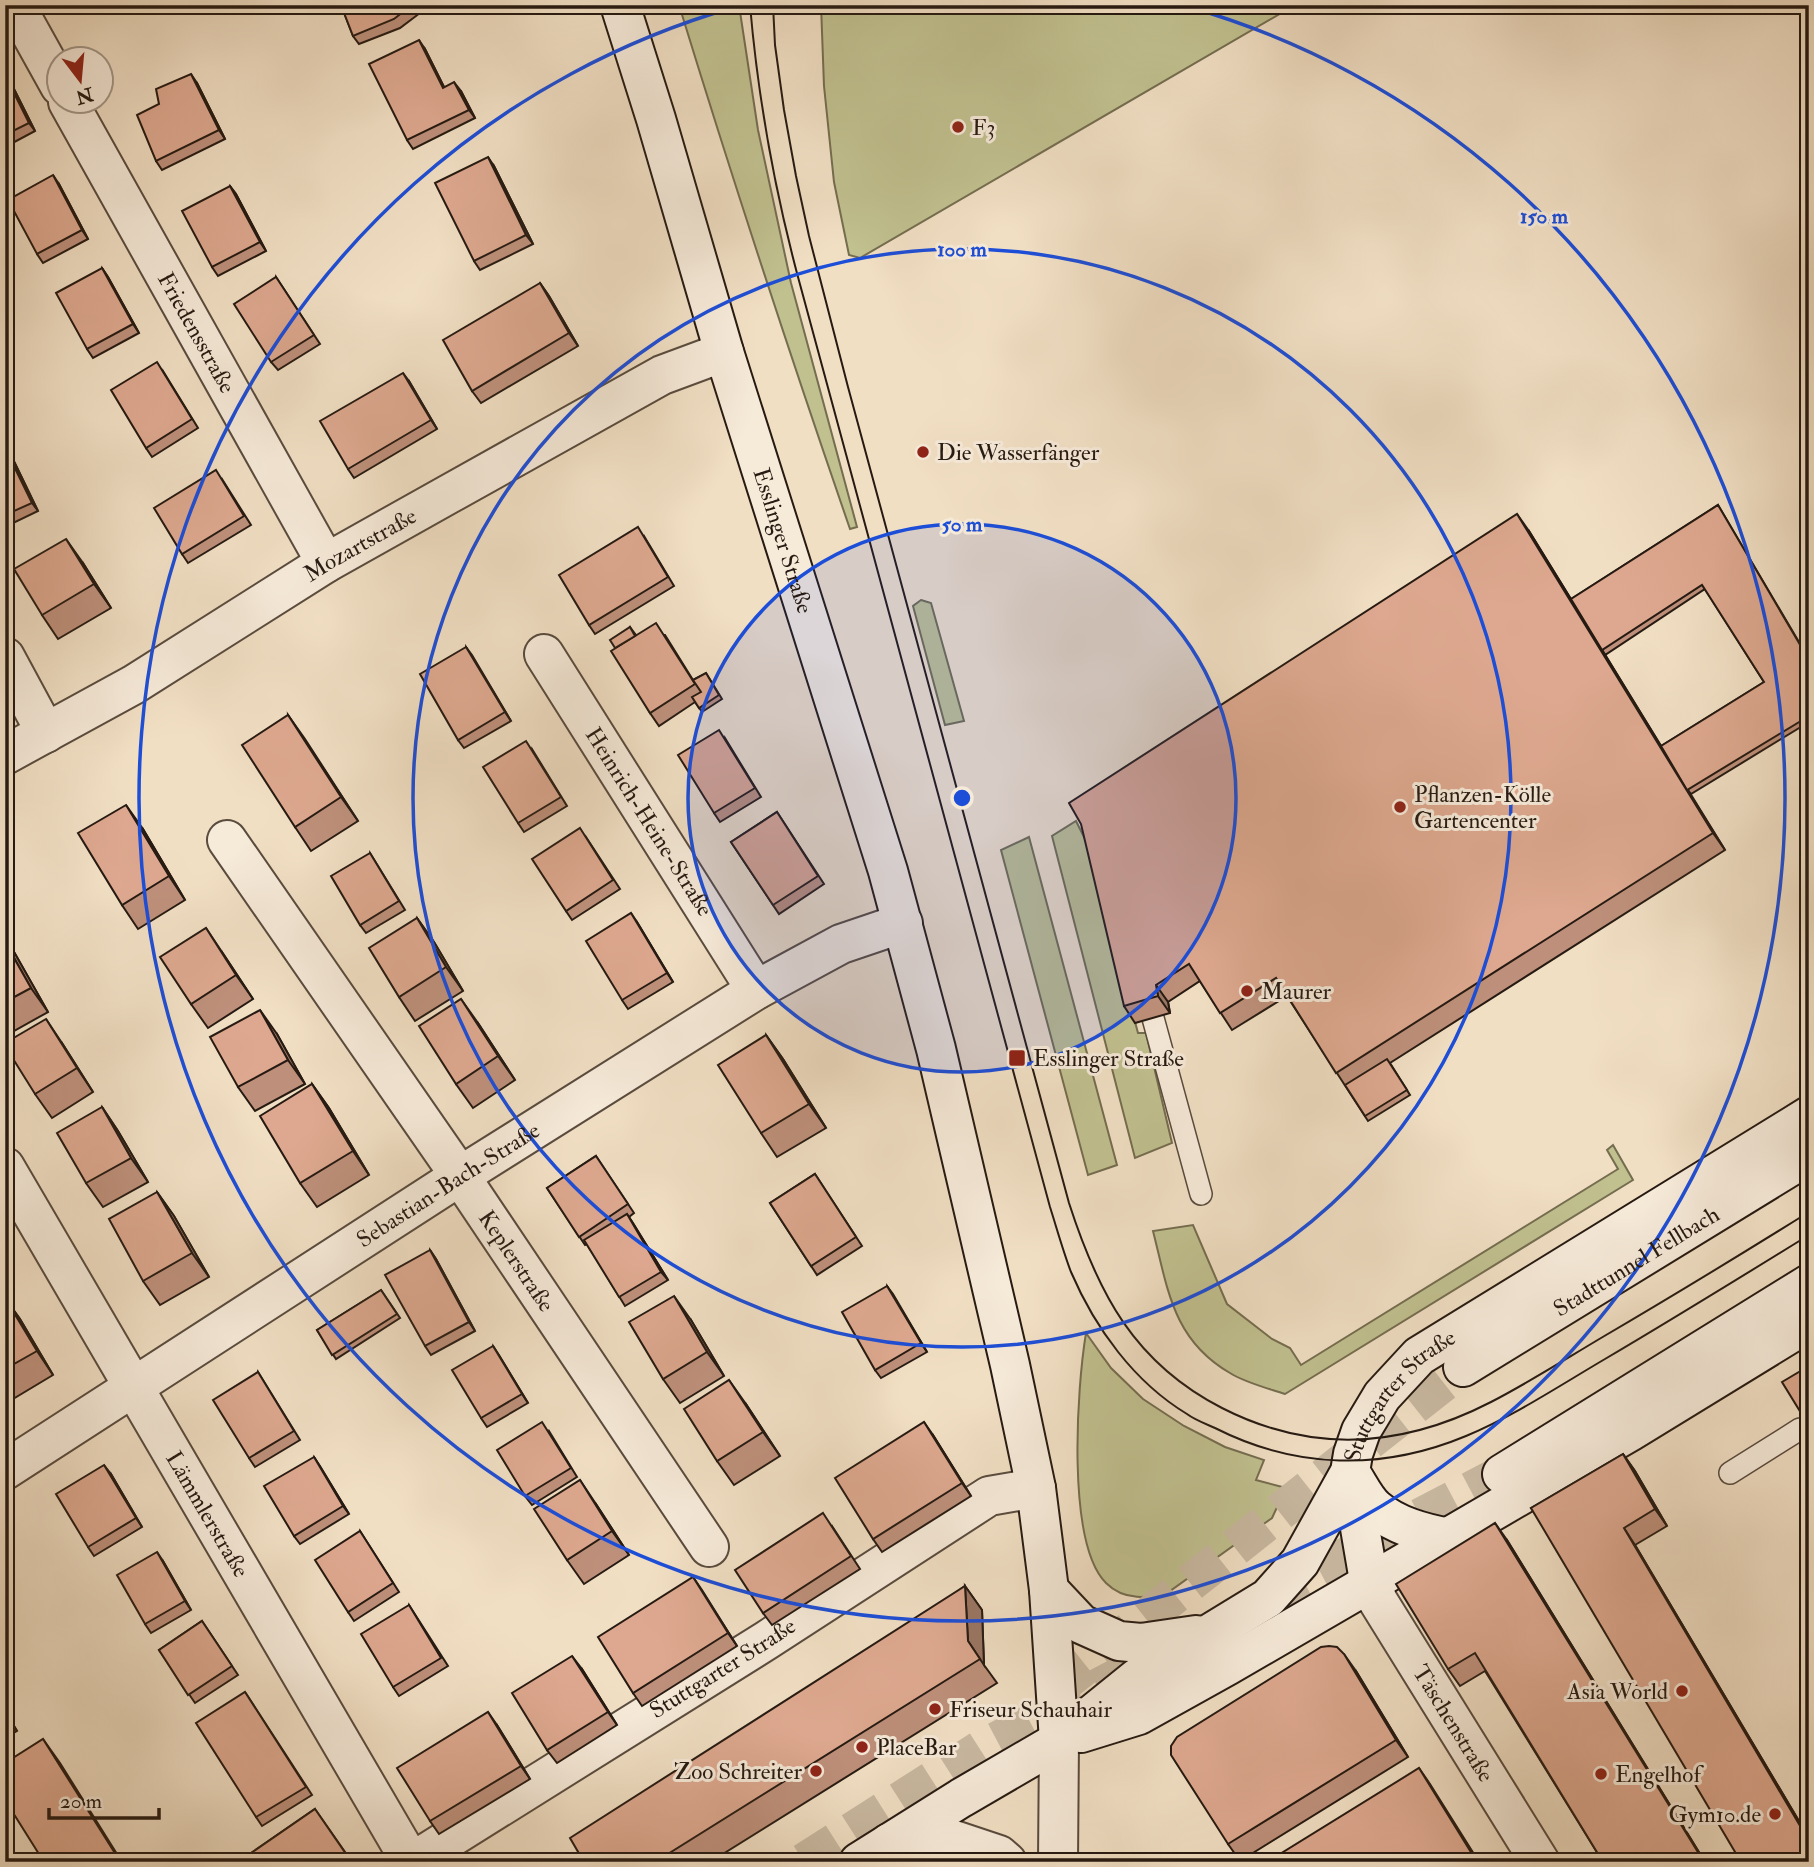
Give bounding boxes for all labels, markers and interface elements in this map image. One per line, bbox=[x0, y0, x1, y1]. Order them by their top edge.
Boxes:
north arrow bbox=[46, 46, 116, 116]
text: N bbox=[72, 81, 97, 110]
place label: F3 bbox=[972, 113, 995, 142]
marker: F3 bbox=[950, 119, 966, 135]
text: 150 m bbox=[1520, 203, 1569, 230]
text: 100 m bbox=[937, 236, 988, 263]
street label: Friedensstraße bbox=[151, 267, 243, 398]
place label: Die Wasserfänger bbox=[937, 438, 1100, 467]
marker: Die Wasserfänger bbox=[915, 444, 931, 460]
street label: Esslinger Straße bbox=[747, 464, 820, 617]
street label: Mozartstraße bbox=[298, 501, 422, 588]
text: 50 m bbox=[942, 511, 983, 538]
street label: Heinrich-Heine-Straße bbox=[579, 722, 720, 922]
place label: Pflanzen-Kölle Gartencenter bbox=[1414, 780, 1551, 835]
centre of rings bbox=[950, 786, 974, 810]
marker: Pflanzen-Kölle Gartencenter bbox=[1392, 799, 1408, 815]
place label: Maurer bbox=[1261, 977, 1332, 1006]
marker: Maurer bbox=[1239, 983, 1255, 999]
place label: Esslinger Straße bbox=[1033, 1044, 1184, 1073]
marker: Esslinger Straße bbox=[1007, 1048, 1027, 1068]
street label: Sebastian-Bach-Straße bbox=[351, 1115, 545, 1254]
street label: Stadttunnel Fellbach bbox=[1548, 1199, 1724, 1323]
street label: Keplerstraße bbox=[472, 1204, 562, 1317]
street label: Stuttgarter Straße bbox=[1337, 1322, 1461, 1464]
street label: Lämmlerstraße bbox=[160, 1446, 256, 1583]
street label: Stuttgarter Straße bbox=[644, 1611, 801, 1725]
street label: Täschenstraße bbox=[1406, 1659, 1501, 1787]
place label: Asia World bbox=[1566, 1677, 1668, 1706]
marker: Asia World bbox=[1674, 1683, 1690, 1699]
place label: Friseur Schauhair bbox=[949, 1695, 1112, 1724]
marker: Friseur Schauhair bbox=[927, 1701, 943, 1717]
place label: PlaceBar bbox=[876, 1733, 957, 1762]
marker: PlaceBar bbox=[854, 1739, 870, 1755]
place label: Zoo Schreiter bbox=[674, 1757, 802, 1786]
place label: Engelhof bbox=[1615, 1760, 1704, 1789]
marker: Zoo Schreiter bbox=[808, 1763, 824, 1779]
marker: Engelhof bbox=[1593, 1766, 1609, 1782]
scale bar bbox=[49, 1776, 159, 1820]
text: 20 m bbox=[60, 1788, 102, 1815]
place label: Gym10.de bbox=[1668, 1800, 1761, 1829]
marker: Gym10.de bbox=[1767, 1806, 1783, 1822]

